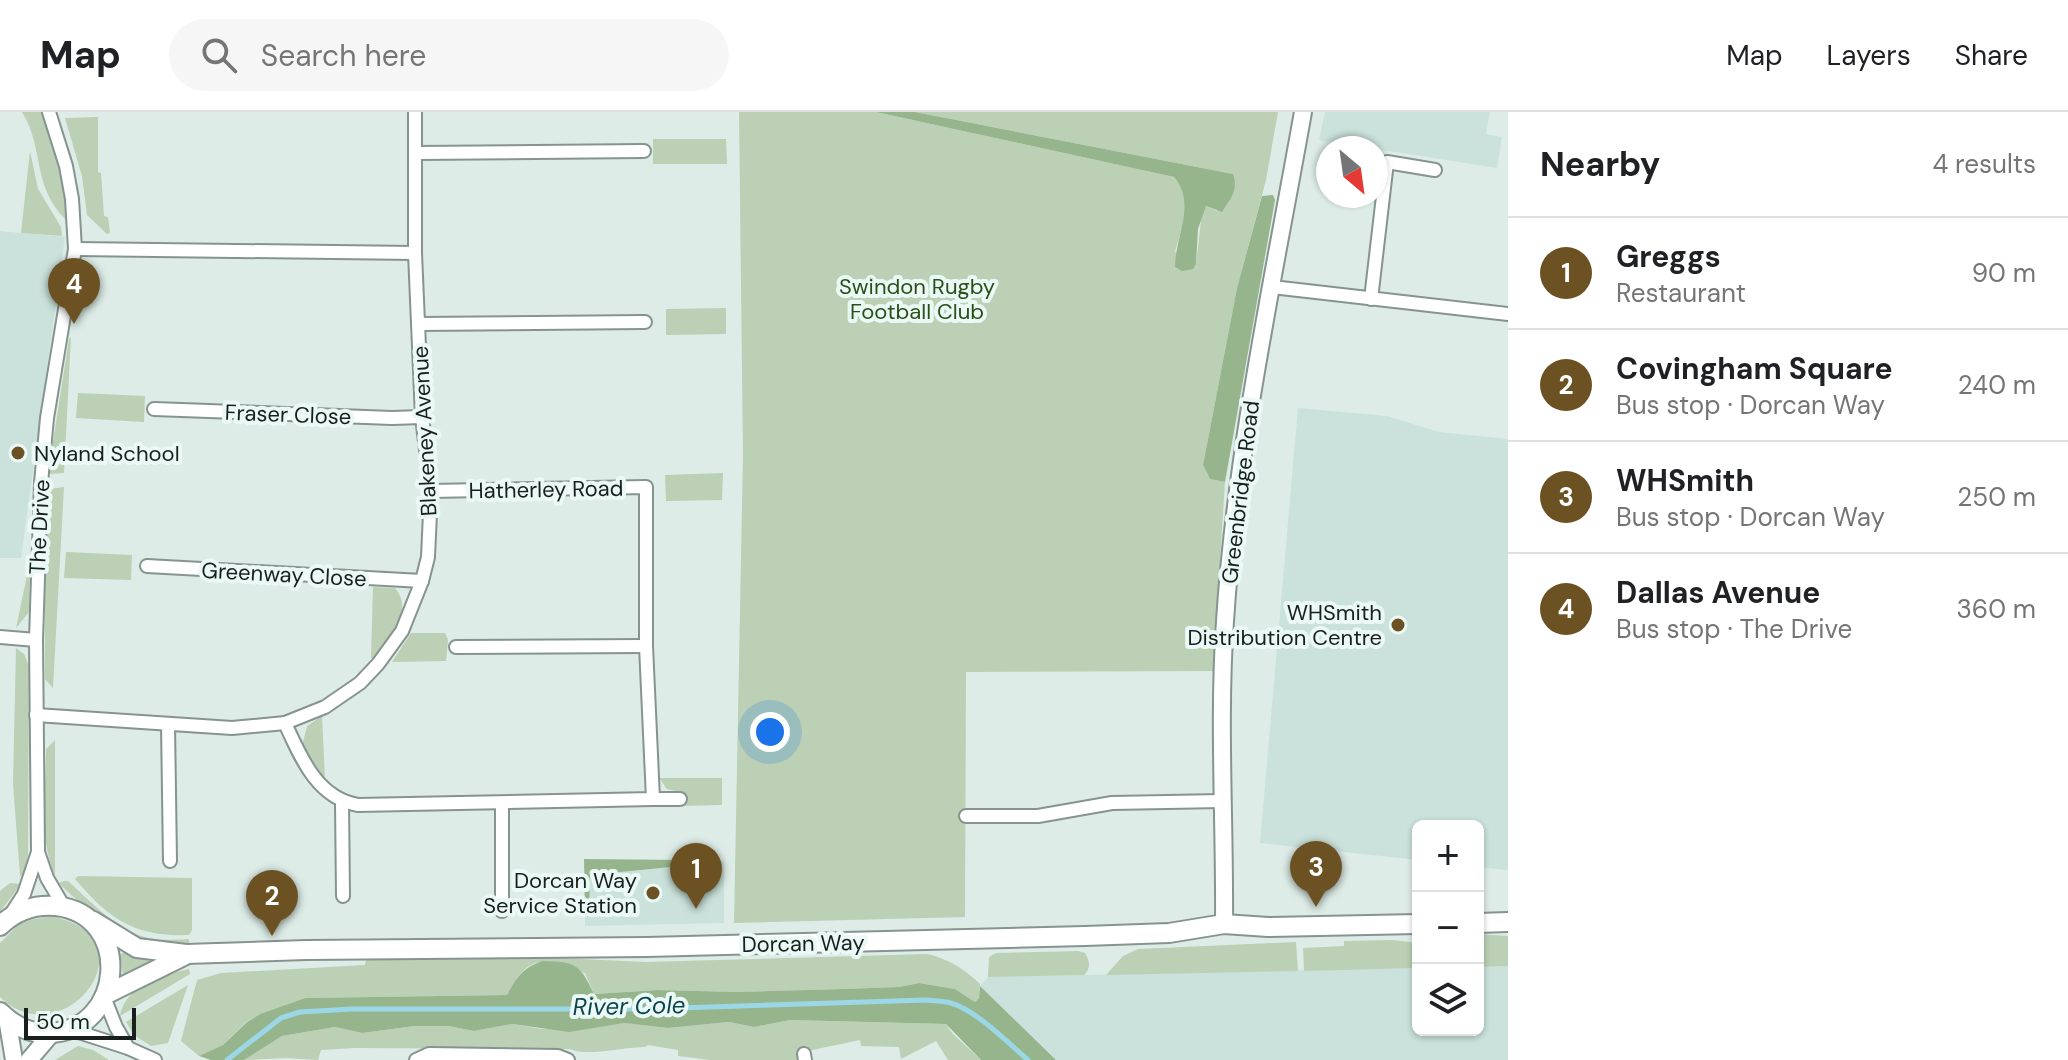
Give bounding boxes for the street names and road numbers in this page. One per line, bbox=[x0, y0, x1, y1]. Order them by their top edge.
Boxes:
street label: Blakeney Avenue bbox=[406, 345, 443, 517]
street label: Fraser Close bbox=[224, 398, 352, 431]
street label: Greenbridge Road bbox=[1215, 399, 1266, 585]
street label: Hatherley Road bbox=[468, 474, 624, 505]
street label: The Drive bbox=[23, 479, 56, 575]
street label: Greenway Close bbox=[201, 556, 367, 593]
street label: Dorcan Way bbox=[741, 928, 865, 959]

